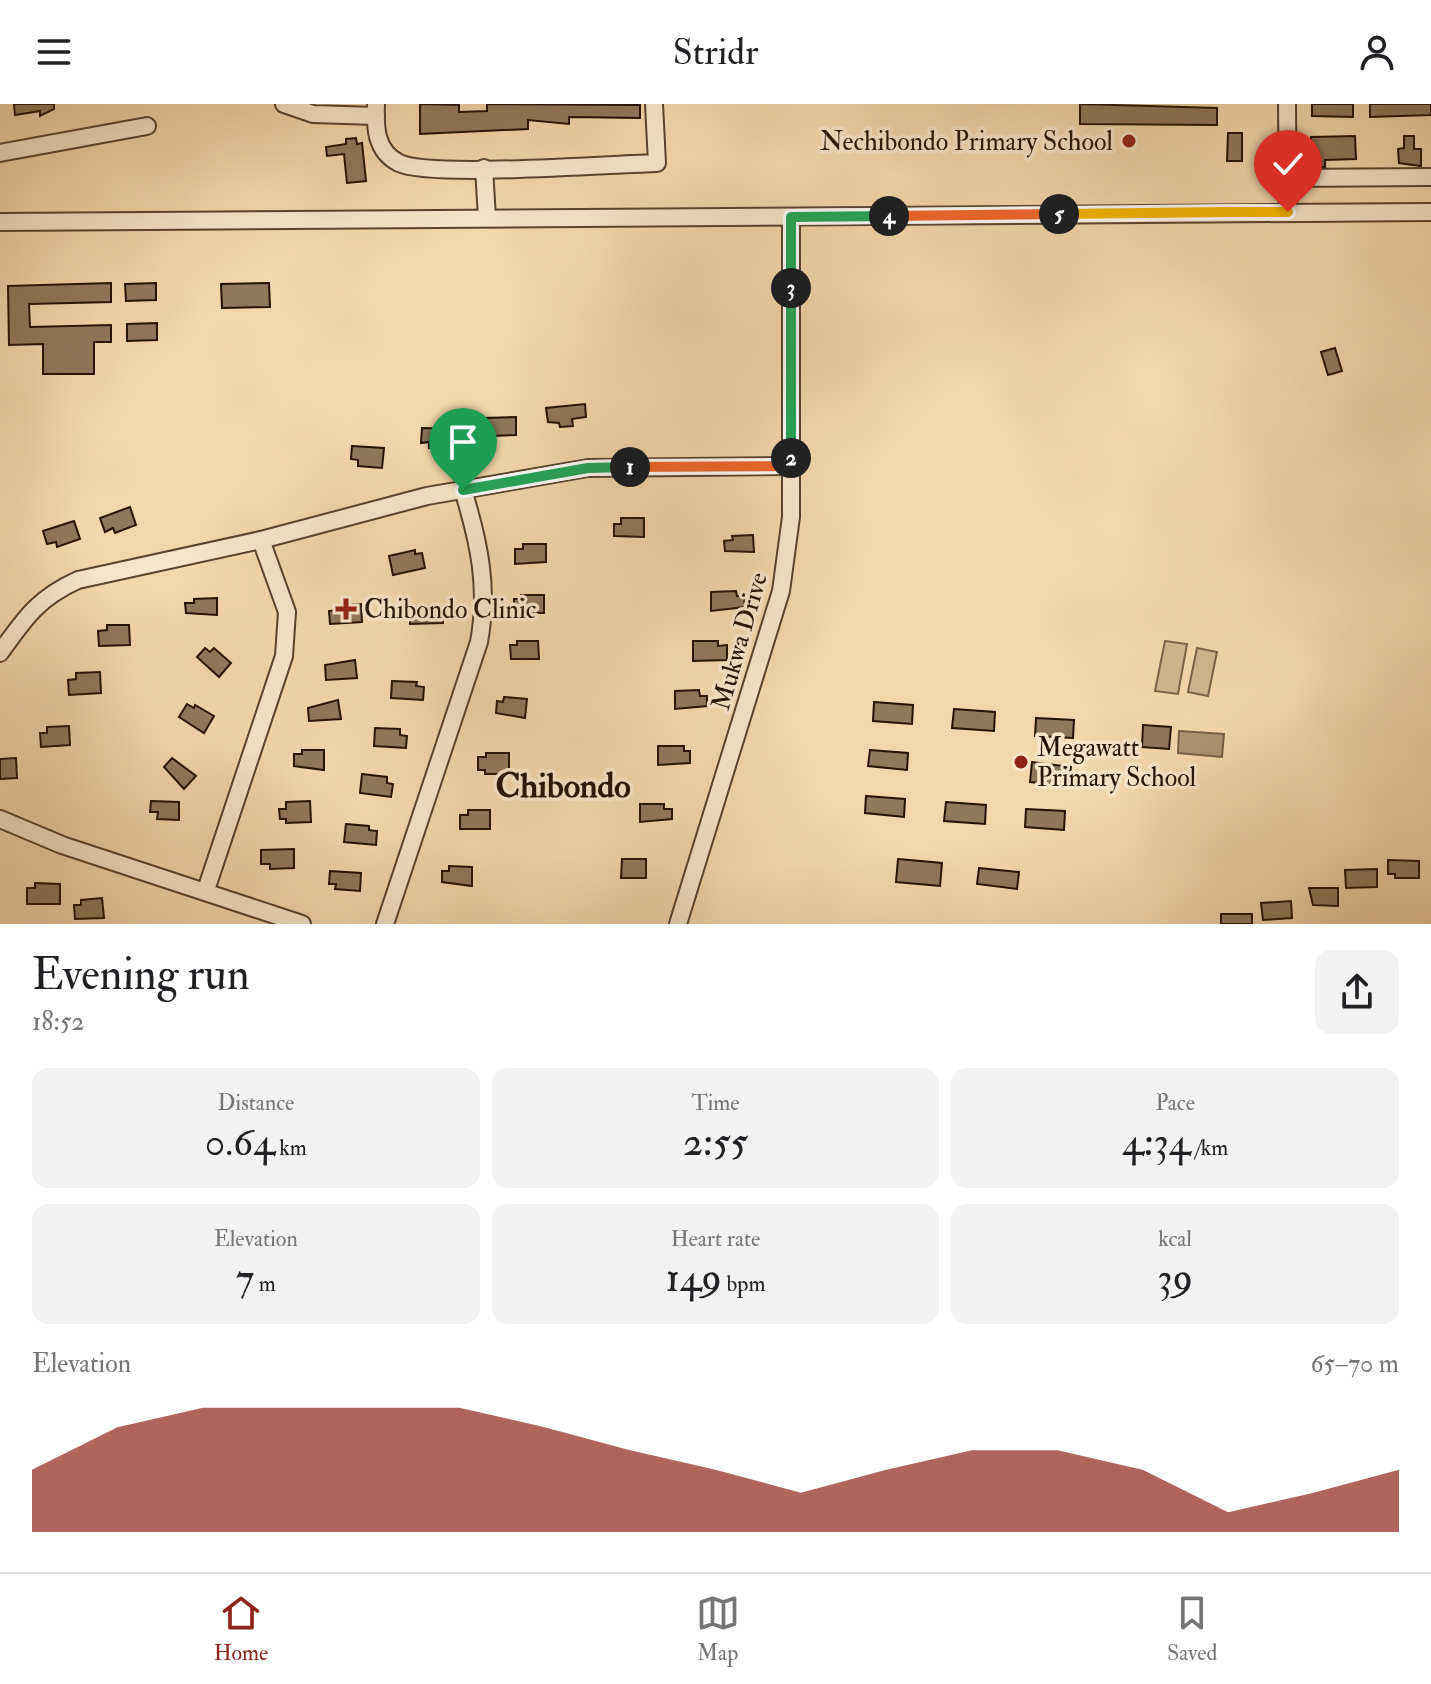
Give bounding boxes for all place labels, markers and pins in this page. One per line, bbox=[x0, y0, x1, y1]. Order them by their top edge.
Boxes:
place label: Nechibondo Primary School bbox=[820, 126, 1113, 158]
pin bbox=[1254, 130, 1322, 212]
marker: Nechibondo Primary School bbox=[1120, 132, 1138, 150]
pin: 5 bbox=[1039, 194, 1079, 234]
pin: 4 bbox=[869, 196, 909, 236]
pin: 3 bbox=[771, 268, 811, 308]
pin bbox=[429, 408, 497, 490]
pin: 2 bbox=[771, 438, 811, 478]
pin: 1 bbox=[610, 447, 650, 487]
place label: Chibondo Clinic bbox=[364, 594, 536, 626]
marker: Chibondo Clinic bbox=[335, 598, 357, 620]
place label: Megawatt Primary School bbox=[1037, 732, 1197, 794]
marker: Megawatt Primary School bbox=[1012, 753, 1030, 771]

